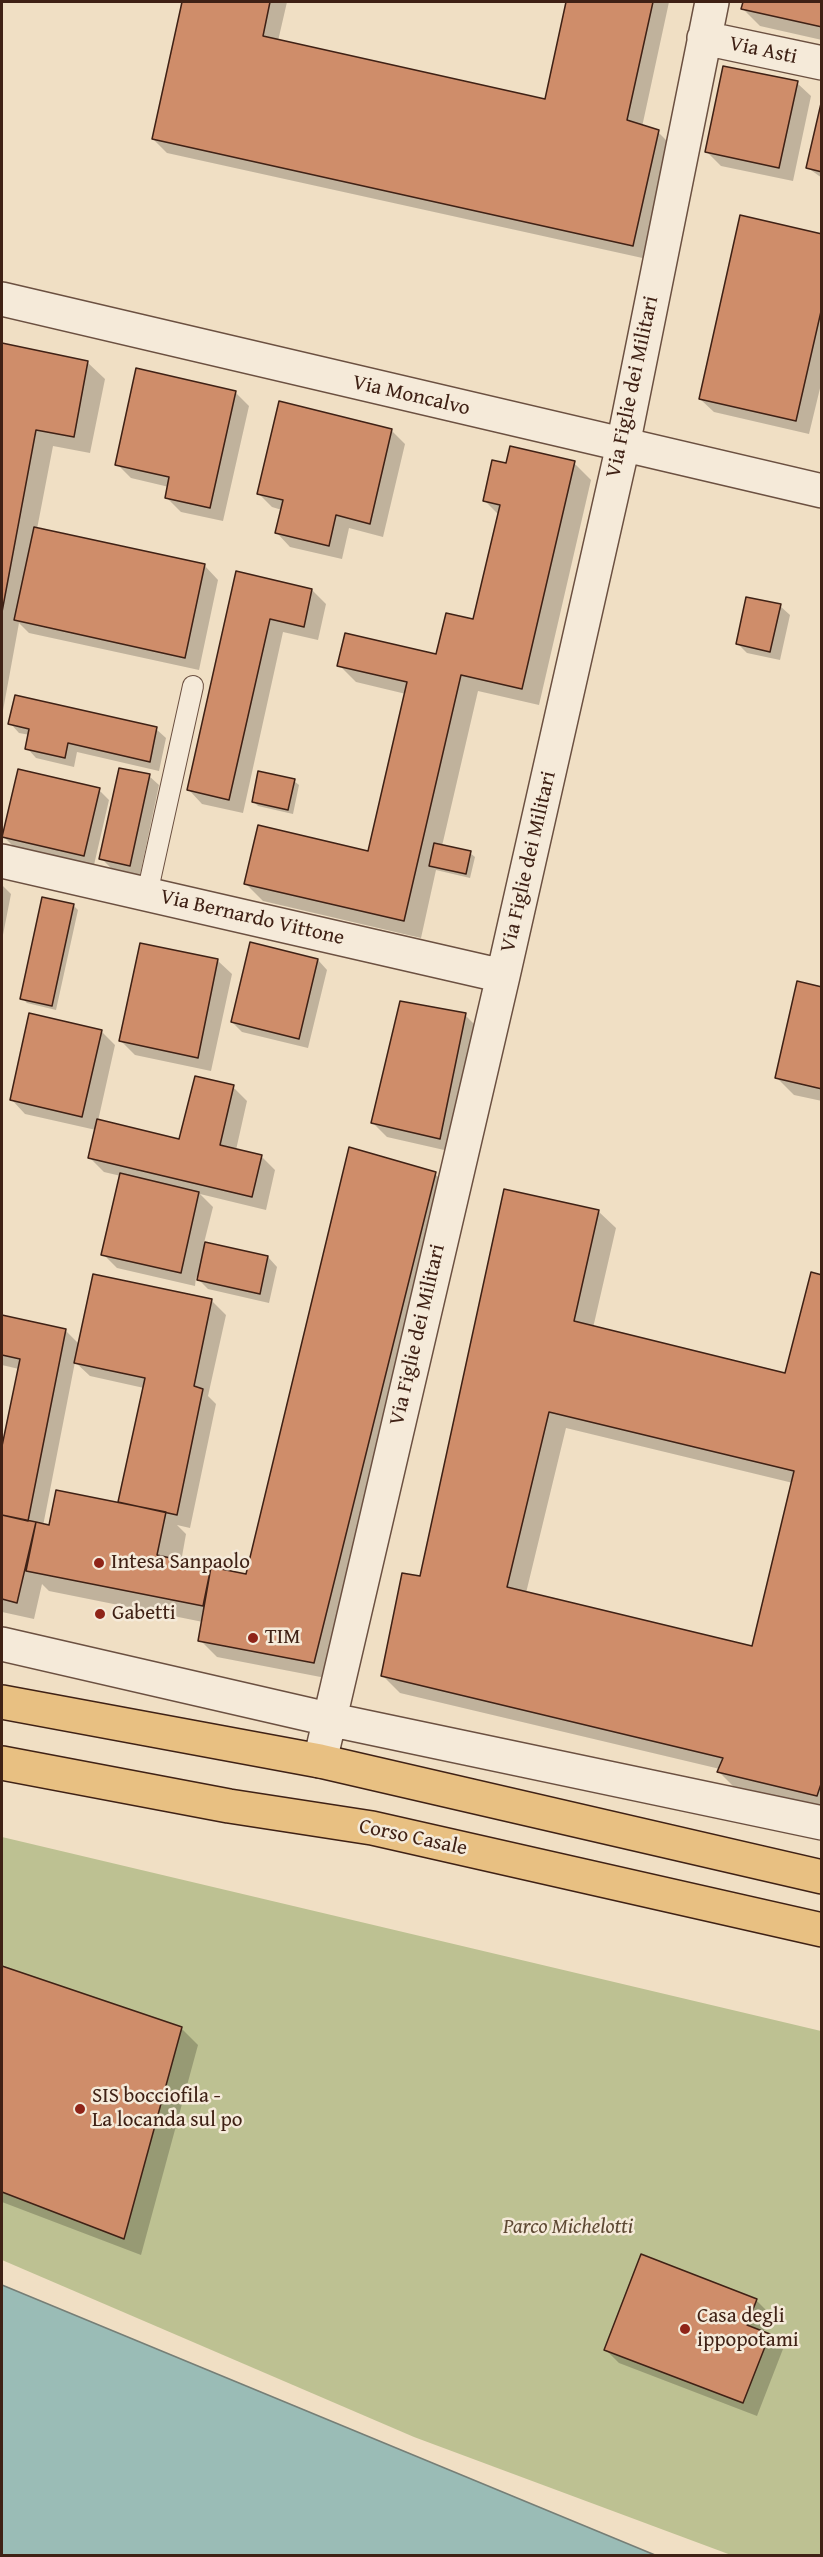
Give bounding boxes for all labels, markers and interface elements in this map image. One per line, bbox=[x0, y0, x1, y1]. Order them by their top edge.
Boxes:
street label: Via Asti bbox=[727, 32, 799, 70]
street label: Via Figlie dei Militari bbox=[601, 294, 665, 480]
street label: Via Moncalvo bbox=[350, 370, 472, 422]
street label: Via Figlie dei Militari bbox=[496, 769, 562, 955]
street label: Via Bernardo Vittone bbox=[157, 885, 347, 951]
street label: Via Figlie dei Militari bbox=[385, 1242, 451, 1428]
place label: Intesa Sanpaolo bbox=[111, 1550, 250, 1576]
marker: Intesa Sanpaolo bbox=[92, 1556, 106, 1570]
place label: Gabetti bbox=[112, 1601, 176, 1627]
marker: Gabetti bbox=[93, 1607, 107, 1621]
place label: TIM bbox=[265, 1625, 300, 1651]
marker: TIM bbox=[246, 1631, 260, 1645]
street label: Corso Casale bbox=[357, 1814, 469, 1862]
place label: SIS bocciofila - La locanda sul po bbox=[92, 2084, 242, 2134]
marker: SIS bocciofila - La locanda sul po bbox=[73, 2102, 87, 2116]
park label: Parco Michelotti bbox=[503, 2215, 633, 2241]
place label: Casa degli ippopotami bbox=[697, 2304, 799, 2354]
marker: Casa degli ippopotami bbox=[678, 2322, 692, 2336]

